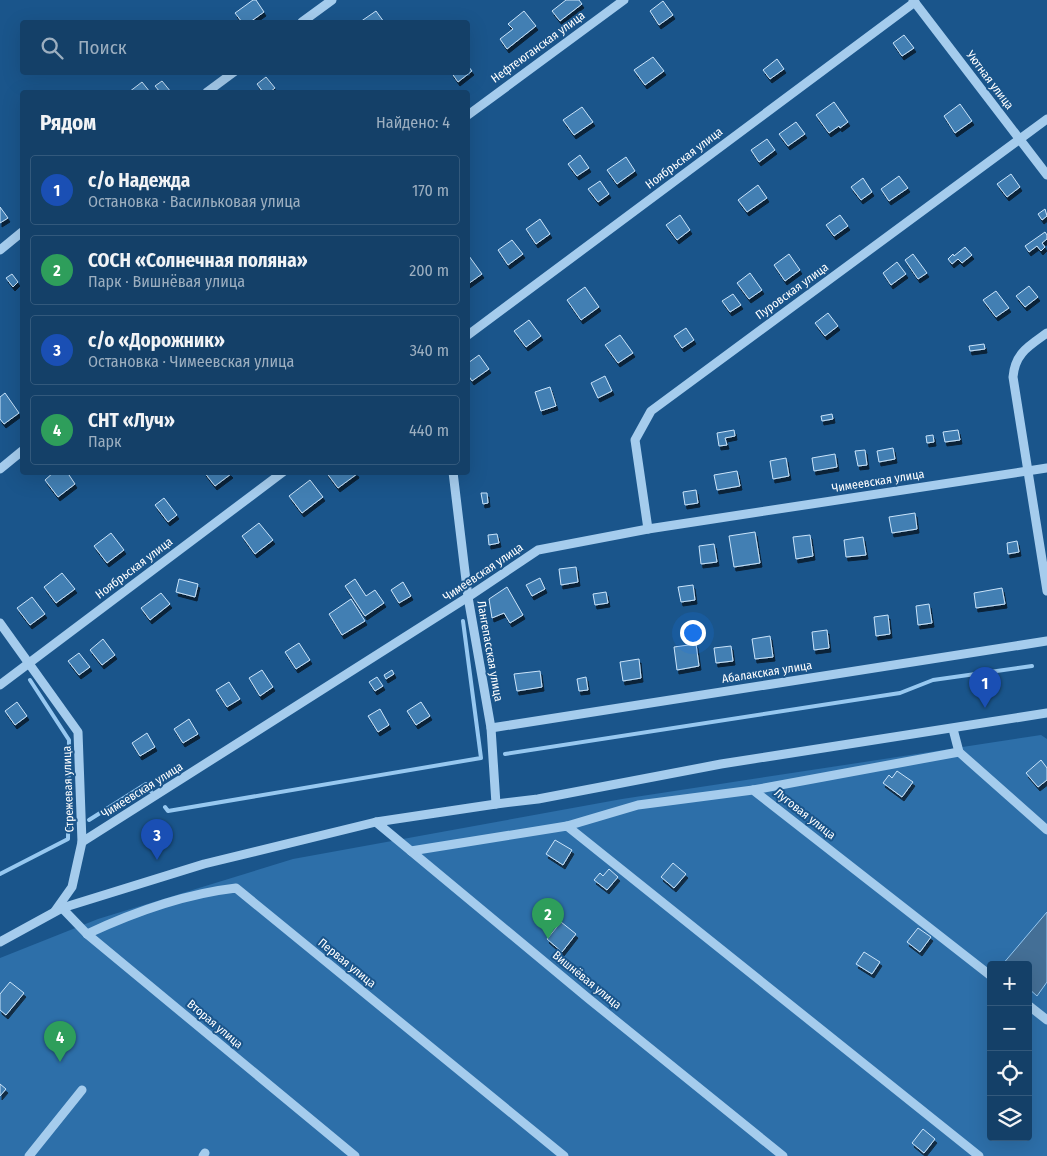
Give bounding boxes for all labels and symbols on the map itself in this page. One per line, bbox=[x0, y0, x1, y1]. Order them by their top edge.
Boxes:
street label: Нефтеюганская улица bbox=[488, 8, 588, 86]
street label: Уютная улица bbox=[963, 47, 1017, 112]
street label: Ноябрьская улица bbox=[643, 124, 725, 192]
street label: Пуровская улица bbox=[753, 260, 831, 322]
street label: Чимеевская улица bbox=[831, 467, 925, 495]
street label: Ноябрьская улица bbox=[93, 534, 175, 602]
street label: Чимеевская улица bbox=[440, 540, 526, 604]
street label: Лангепасская улица bbox=[474, 600, 506, 703]
your location bbox=[680, 620, 706, 646]
street label: Абалакская улица bbox=[721, 658, 813, 686]
pin: 1 bbox=[969, 667, 1001, 708]
street label: Стрежевая улица bbox=[59, 745, 77, 833]
street label: Чимеевская улица bbox=[99, 759, 185, 821]
street label: Луговая улица bbox=[772, 786, 838, 842]
pin: 3 bbox=[141, 819, 173, 860]
pin: 2 bbox=[532, 898, 564, 939]
street label: Первая улица bbox=[315, 935, 379, 991]
street label: Вишнёвая улица bbox=[550, 948, 624, 1012]
street label: Вторая улица bbox=[184, 997, 246, 1051]
pin: 4 bbox=[44, 1021, 76, 1062]

